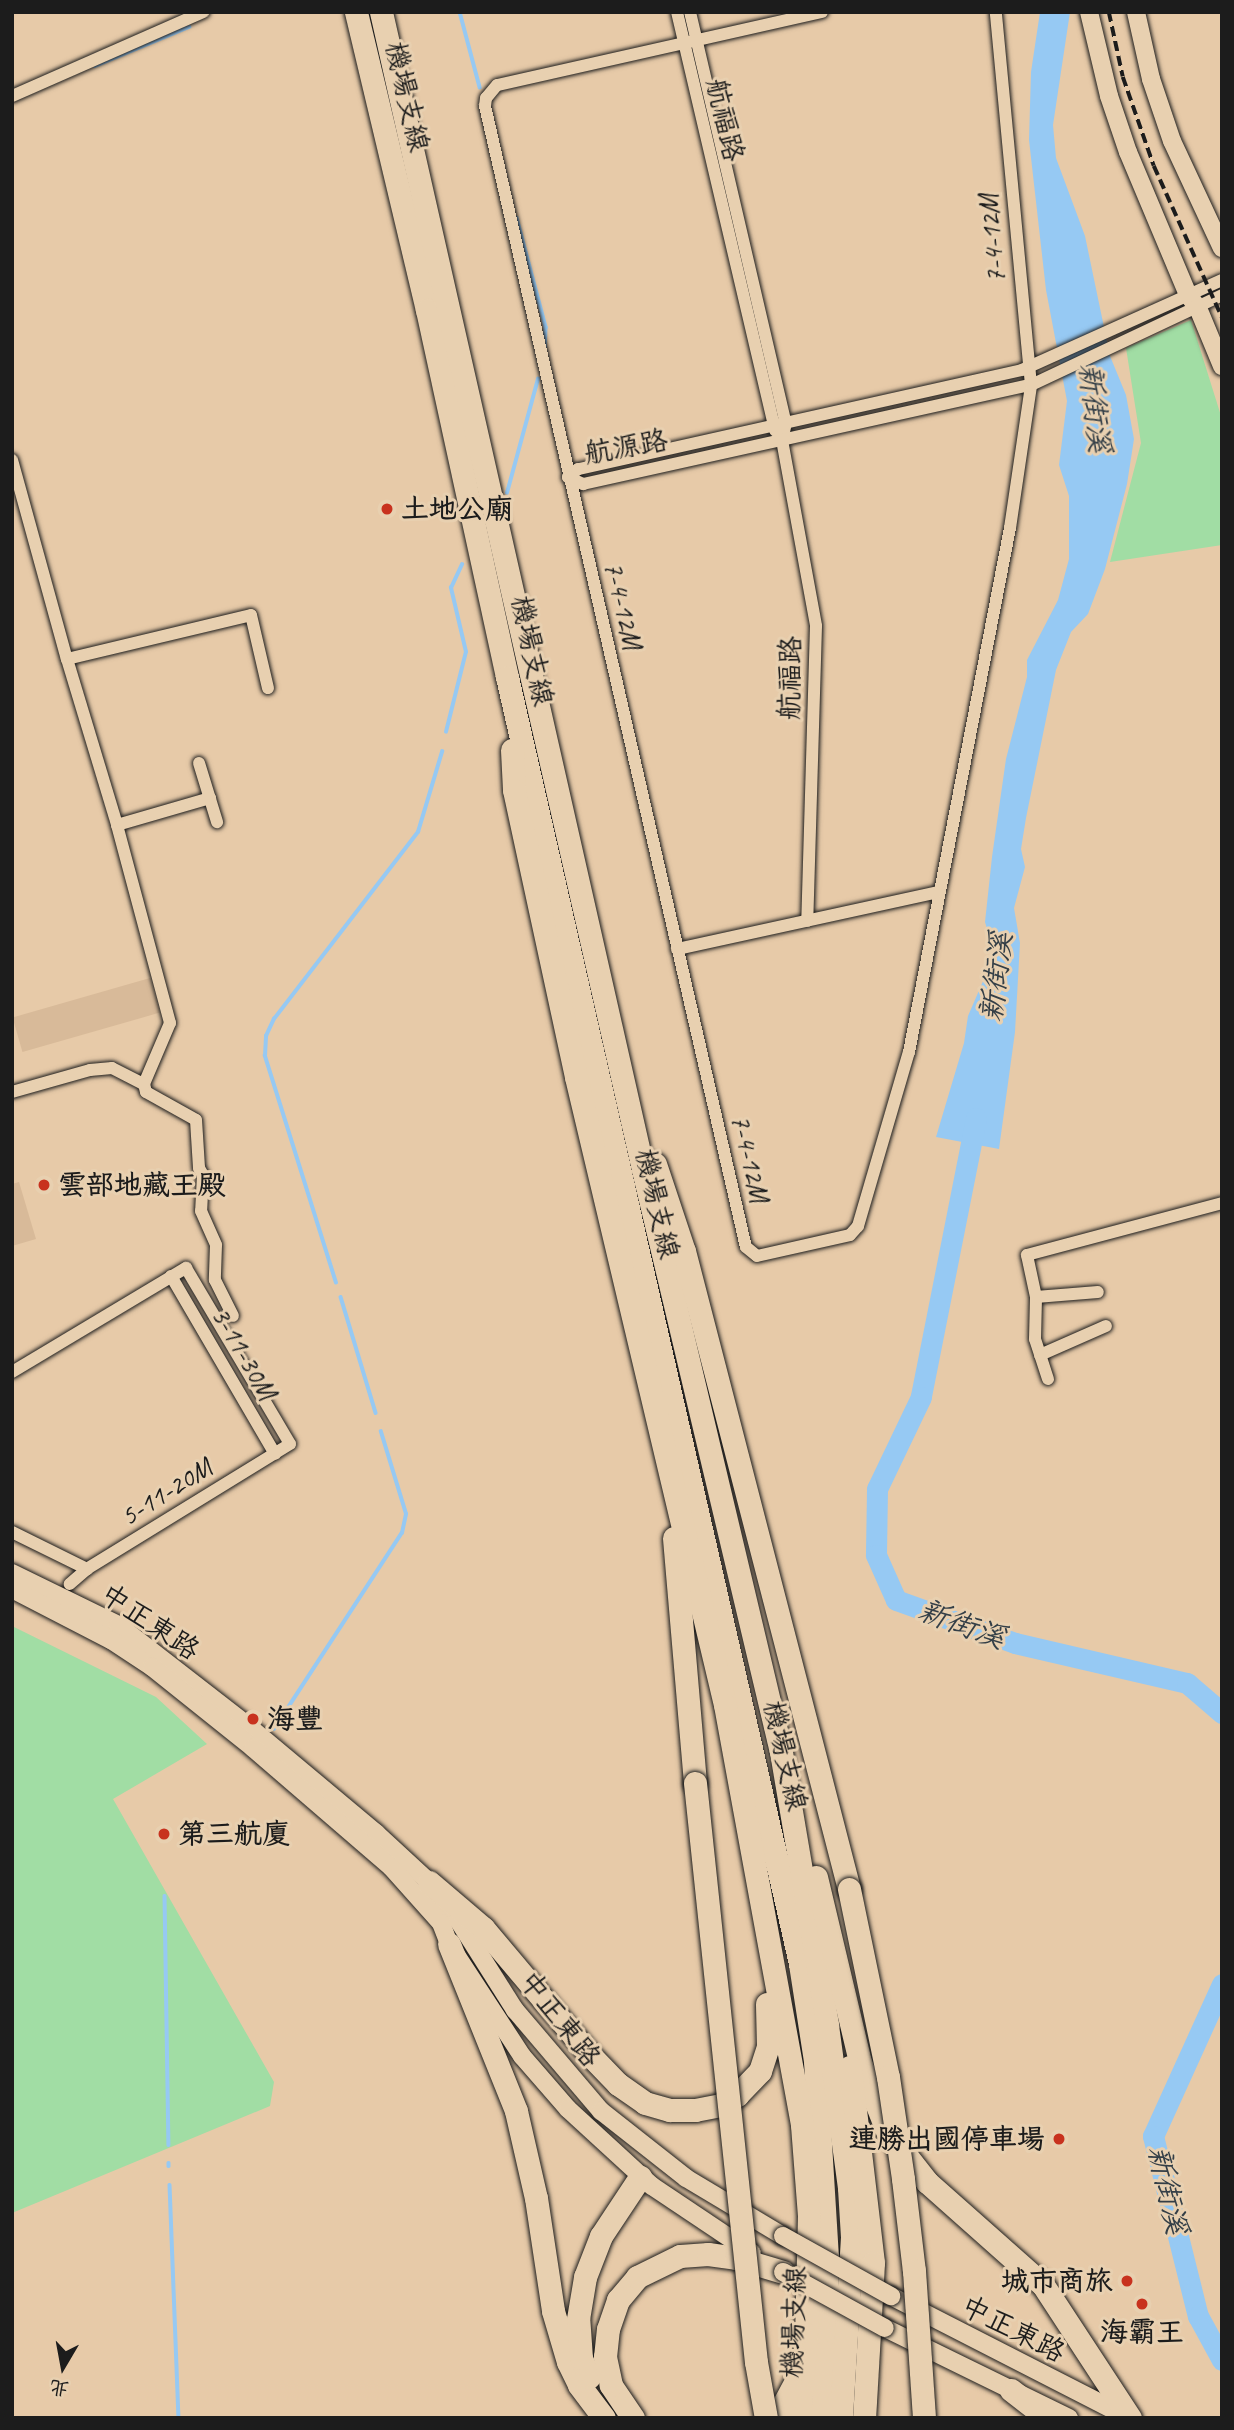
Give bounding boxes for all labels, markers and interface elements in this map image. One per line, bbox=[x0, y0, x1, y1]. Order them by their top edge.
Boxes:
street label: 機場支線 bbox=[378, 39, 436, 155]
street label: 航福路 bbox=[699, 75, 751, 165]
street label: 7-4-12M bbox=[971, 193, 1013, 285]
water label: 新街溪 bbox=[1072, 361, 1118, 455]
street label: 航源路 bbox=[582, 423, 670, 471]
place label: 土地公廟 bbox=[401, 492, 513, 526]
marker: 土地公廟 bbox=[379, 501, 395, 517]
street label: 7-4-12M bbox=[597, 558, 649, 652]
street label: 機場支線 bbox=[504, 593, 560, 709]
street label: 航福路 bbox=[772, 636, 808, 720]
water label: 新街溪 bbox=[973, 930, 1019, 1024]
street label: 7-4-12M bbox=[724, 1111, 776, 1205]
street label: 機場支線 bbox=[628, 1146, 686, 1262]
place label: 雲部地藏王殿 bbox=[58, 1168, 226, 1202]
marker: 雲部地藏王殿 bbox=[36, 1177, 52, 1193]
street label: 3-11-30M bbox=[204, 1301, 284, 1405]
street label: 5-11-20M bbox=[114, 1451, 218, 1533]
street label: 中正東路 bbox=[94, 1577, 206, 1667]
water label: 新街溪 bbox=[914, 1592, 1010, 1656]
street label: 機場支線 bbox=[756, 1698, 814, 1814]
place label: 海豐 bbox=[267, 1702, 323, 1736]
marker: 海豐 bbox=[245, 1711, 261, 1727]
place label: 第三航廈 bbox=[178, 1817, 290, 1851]
marker: 第三航廈 bbox=[156, 1826, 172, 1842]
street label: 中正東路 bbox=[512, 1965, 608, 2073]
place label: 連勝出國停車場 bbox=[849, 2122, 1045, 2156]
marker: 連勝出國停車場 bbox=[1051, 2131, 1067, 2147]
water label: 新街溪 bbox=[1140, 2142, 1196, 2238]
place label: 城市商旅 bbox=[1001, 2264, 1113, 2298]
street label: 機場支線 bbox=[775, 2265, 813, 2379]
marker: 城市商旅 bbox=[1119, 2273, 1135, 2289]
street label: 中正東路 bbox=[955, 2289, 1071, 2369]
marker: 海霸王 bbox=[1134, 2296, 1150, 2312]
place label: 海霸王 bbox=[1100, 2315, 1184, 2349]
north arrow bbox=[28, 2332, 98, 2402]
text: 北 bbox=[48, 2374, 71, 2401]

